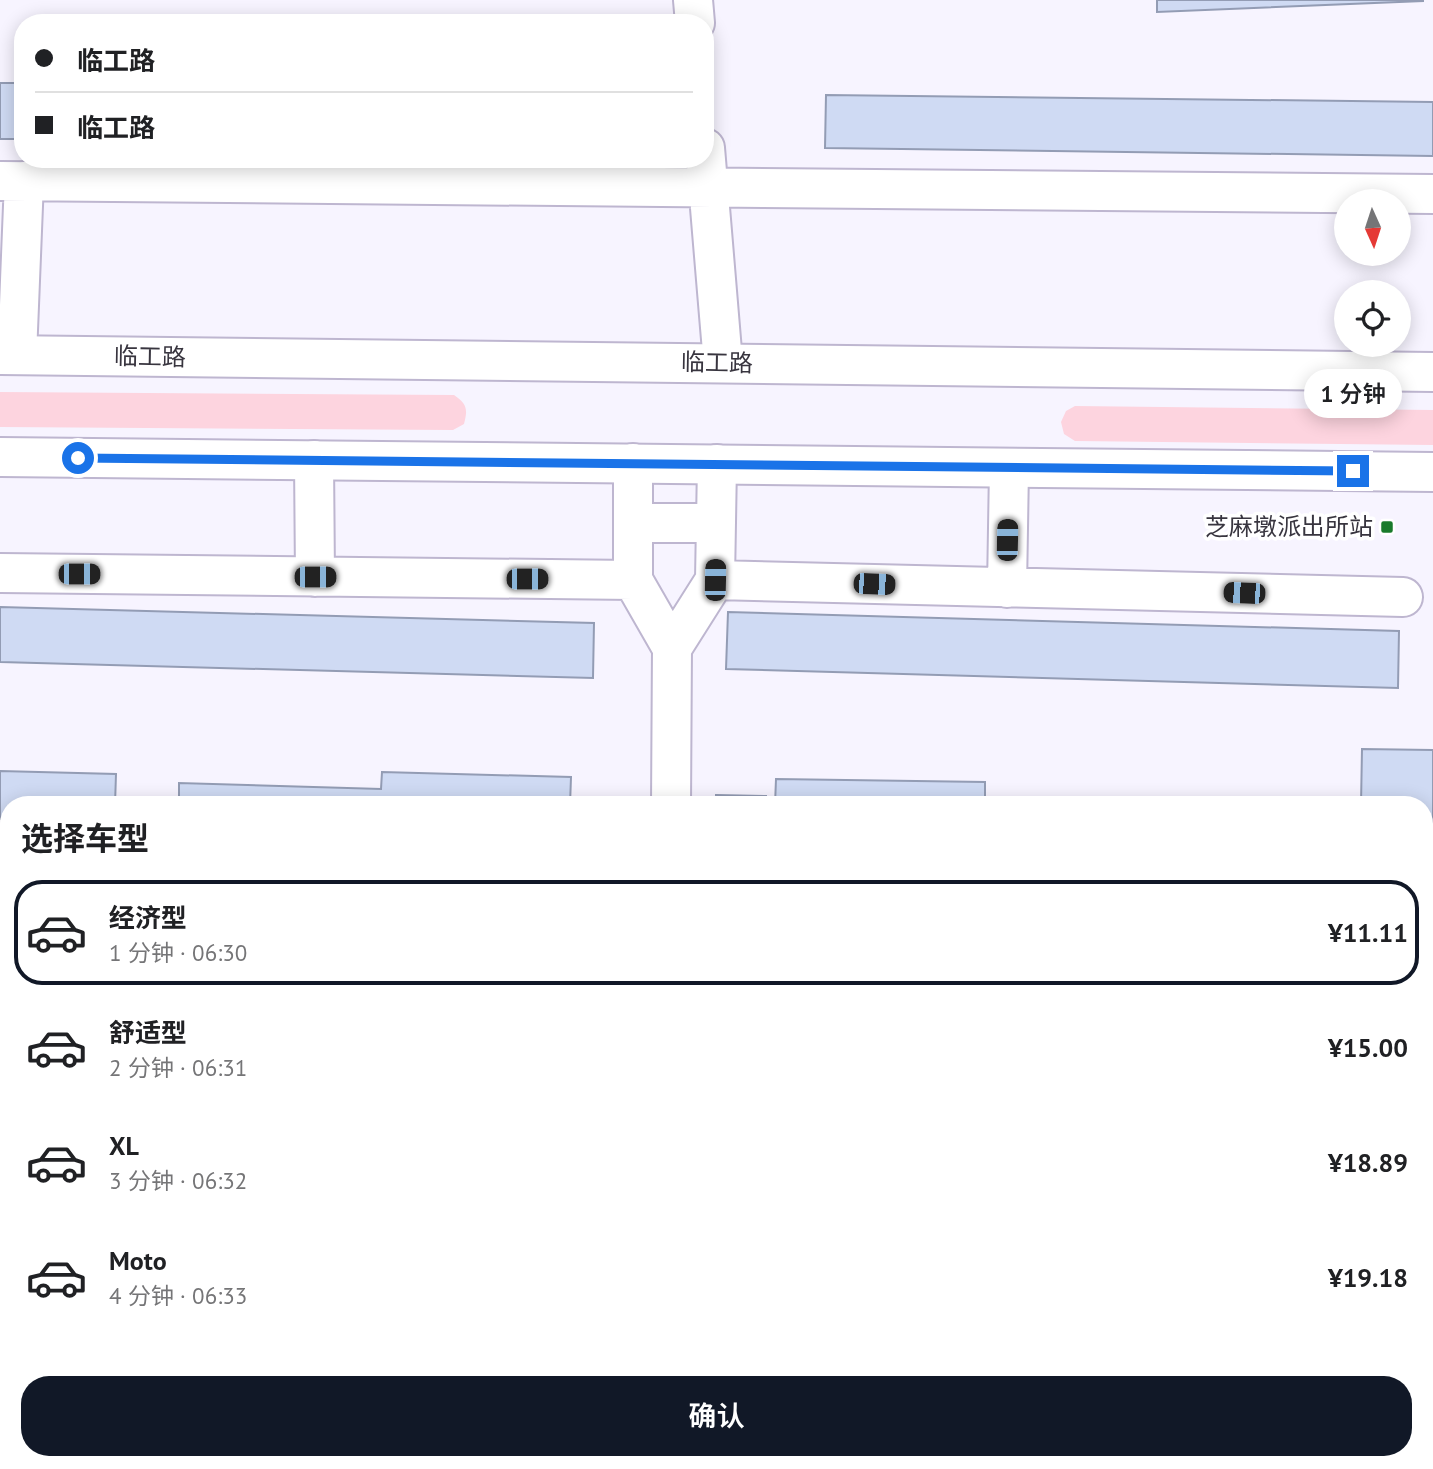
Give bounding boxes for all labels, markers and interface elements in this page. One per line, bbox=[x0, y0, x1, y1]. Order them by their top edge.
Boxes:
text: 临工路 bbox=[77, 44, 155, 77]
text: 临工路 bbox=[77, 111, 155, 144]
north arrow bbox=[1334, 189, 1410, 266]
map controls bbox=[1334, 189, 1411, 357]
button: locate bbox=[1334, 280, 1411, 357]
street label: 临工路 bbox=[114, 340, 186, 373]
street label: 临工路 bbox=[681, 346, 753, 379]
callout: 1 分钟 bbox=[1304, 370, 1402, 419]
text: 1 分钟 bbox=[1321, 379, 1385, 408]
route start bbox=[62, 442, 94, 474]
route end bbox=[1337, 455, 1369, 487]
place label: 芝麻墩派出所站 bbox=[1205, 511, 1373, 542]
car bbox=[997, 519, 1018, 561]
marker: 芝麻墩派出所站 bbox=[1379, 519, 1395, 535]
car bbox=[705, 559, 726, 601]
car bbox=[59, 564, 101, 585]
car bbox=[295, 567, 337, 588]
car bbox=[507, 569, 549, 590]
car bbox=[853, 573, 896, 595]
car bbox=[1223, 582, 1266, 604]
text: 选择车型 bbox=[21, 817, 149, 859]
icon: car bbox=[25, 901, 88, 964]
text: 经济型 bbox=[109, 901, 187, 934]
text: ¥11.11 bbox=[1328, 916, 1408, 949]
text: 1 分钟 · 06:30 bbox=[109, 938, 247, 967]
icon: car bbox=[25, 1016, 88, 1079]
text: 舒适型 bbox=[109, 1016, 187, 1049]
text: ¥15.00 bbox=[1328, 1031, 1408, 1064]
text: 2 分钟 · 06:31 bbox=[109, 1053, 247, 1082]
text: XL bbox=[109, 1129, 139, 1162]
icon: car bbox=[25, 1131, 88, 1194]
text: ¥18.89 bbox=[1328, 1146, 1408, 1179]
text: 3 分钟 · 06:32 bbox=[109, 1166, 247, 1195]
text: Moto bbox=[109, 1244, 167, 1277]
icon: car bbox=[25, 1246, 88, 1309]
text: ¥19.18 bbox=[1328, 1261, 1408, 1294]
text: 4 分钟 · 06:33 bbox=[109, 1281, 247, 1310]
button: 确认 bbox=[21, 1376, 1412, 1456]

